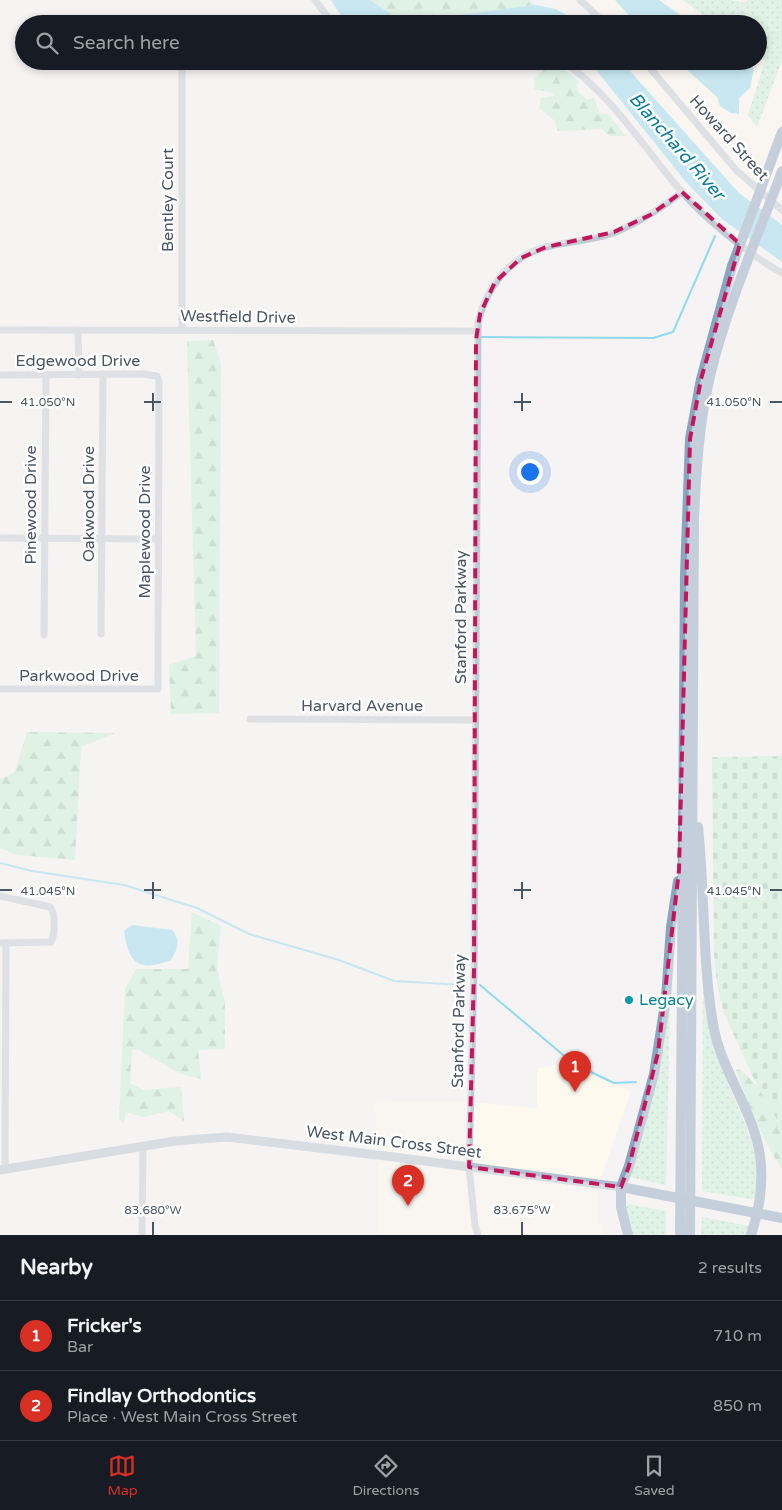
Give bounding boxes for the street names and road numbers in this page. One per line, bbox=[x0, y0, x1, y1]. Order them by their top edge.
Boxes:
street label: Howard Street bbox=[685, 91, 773, 185]
street label: Bentley Court bbox=[158, 148, 178, 252]
street label: Westfield Drive bbox=[180, 306, 296, 328]
street label: Edgewood Drive bbox=[16, 351, 140, 371]
street label: Pinewood Drive bbox=[21, 445, 41, 565]
street label: Oakwood Drive bbox=[79, 446, 99, 562]
street label: Maplewood Drive bbox=[135, 465, 155, 599]
street label: Stanford Parkway bbox=[451, 550, 471, 684]
street label: Parkwood Drive bbox=[19, 666, 139, 686]
street label: Harvard Avenue bbox=[301, 696, 423, 716]
street label: Stanford Parkway bbox=[448, 954, 470, 1088]
street label: West Main Cross Street bbox=[305, 1121, 483, 1163]

